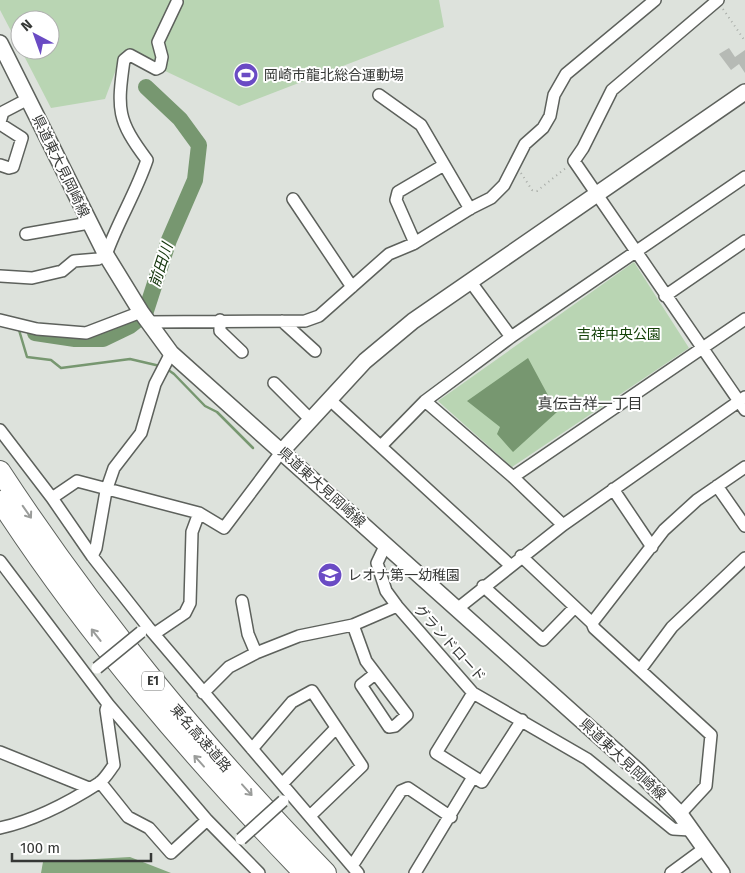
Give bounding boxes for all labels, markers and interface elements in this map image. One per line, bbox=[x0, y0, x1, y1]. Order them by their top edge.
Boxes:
north arrow bbox=[10, 10, 60, 60]
text: N bbox=[18, 16, 36, 35]
sports icon: 岡崎市龍北総合運動場 bbox=[233, 62, 259, 88]
place label: 岡崎市龍北総合運動場 bbox=[264, 67, 404, 84]
street label: 県道東大見岡崎線 bbox=[28, 112, 93, 220]
water label: 前田川 bbox=[145, 239, 177, 289]
park label: 吉祥中央公園 bbox=[577, 326, 661, 343]
district label: 真伝吉祥一丁目 bbox=[537, 395, 643, 413]
street label: 県道東大見岡崎線 bbox=[274, 444, 369, 531]
one-way arrow bbox=[22, 505, 32, 519]
school or university icon: レオナ第一幼稚園 bbox=[317, 562, 343, 588]
place label: レオナ第一幼稚園 bbox=[348, 567, 460, 584]
street label: グランドロード bbox=[411, 601, 489, 685]
one-way arrow bbox=[90, 629, 101, 642]
road number: E1 bbox=[142, 671, 164, 690]
street label: 東名高速道路 bbox=[167, 701, 235, 776]
street label: 県道東大見岡崎線 bbox=[576, 715, 669, 804]
one-way arrow bbox=[193, 754, 205, 767]
one-way arrow bbox=[241, 784, 253, 797]
scale bar bbox=[12, 830, 151, 862]
text: 100 m bbox=[20, 839, 60, 857]

